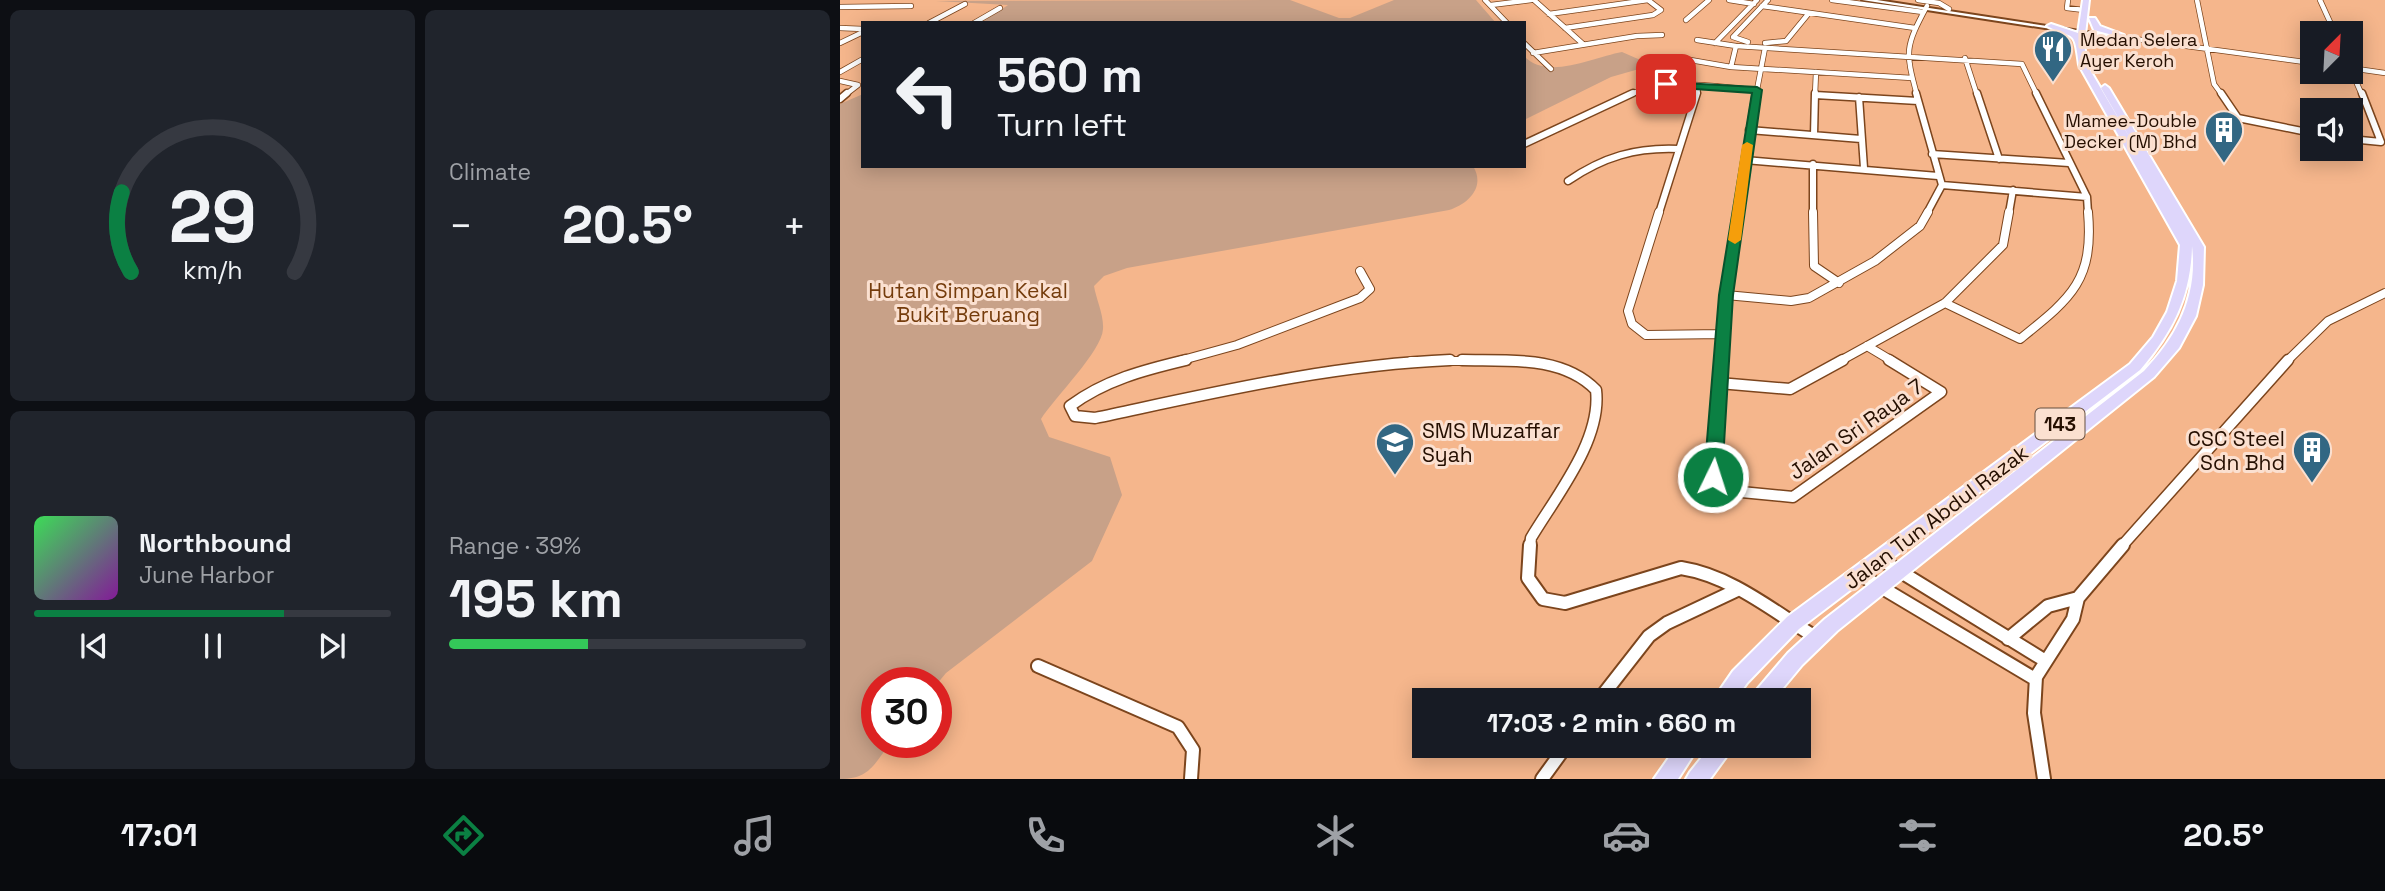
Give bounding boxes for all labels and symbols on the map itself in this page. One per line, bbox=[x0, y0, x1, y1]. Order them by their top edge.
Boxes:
north arrow bbox=[2300, 21, 2362, 84]
restaurant icon: Medan Selera Ayer Keroh bbox=[2032, 28, 2074, 83]
place label: Medan Selera Ayer Keroh bbox=[2080, 28, 2197, 72]
pin bbox=[1636, 54, 1696, 114]
place label: Mamee-Double Decker (M) Bhd bbox=[2064, 109, 2197, 153]
building icon: Mamee-Double Decker (M) Bhd bbox=[2203, 109, 2245, 164]
park label: Hutan Simpan Kekal Bukit Beruang bbox=[868, 277, 1068, 328]
street label: Jalan Sri Raya 7 bbox=[1784, 373, 1929, 485]
road number: 143 bbox=[2036, 408, 2084, 440]
place label: SMS Muzaffar Syah bbox=[1422, 417, 1561, 468]
school or university icon: SMS Muzaffar Syah bbox=[1374, 421, 1416, 476]
place label: CSC Steel Sdn Bhd bbox=[2188, 425, 2285, 476]
building icon: CSC Steel Sdn Bhd bbox=[2291, 429, 2333, 484]
street label: Jalan Tun Abdul Razak bbox=[1839, 439, 2033, 595]
position arrow bbox=[1676, 440, 1750, 514]
speed limit sign: 30 bbox=[861, 667, 952, 758]

